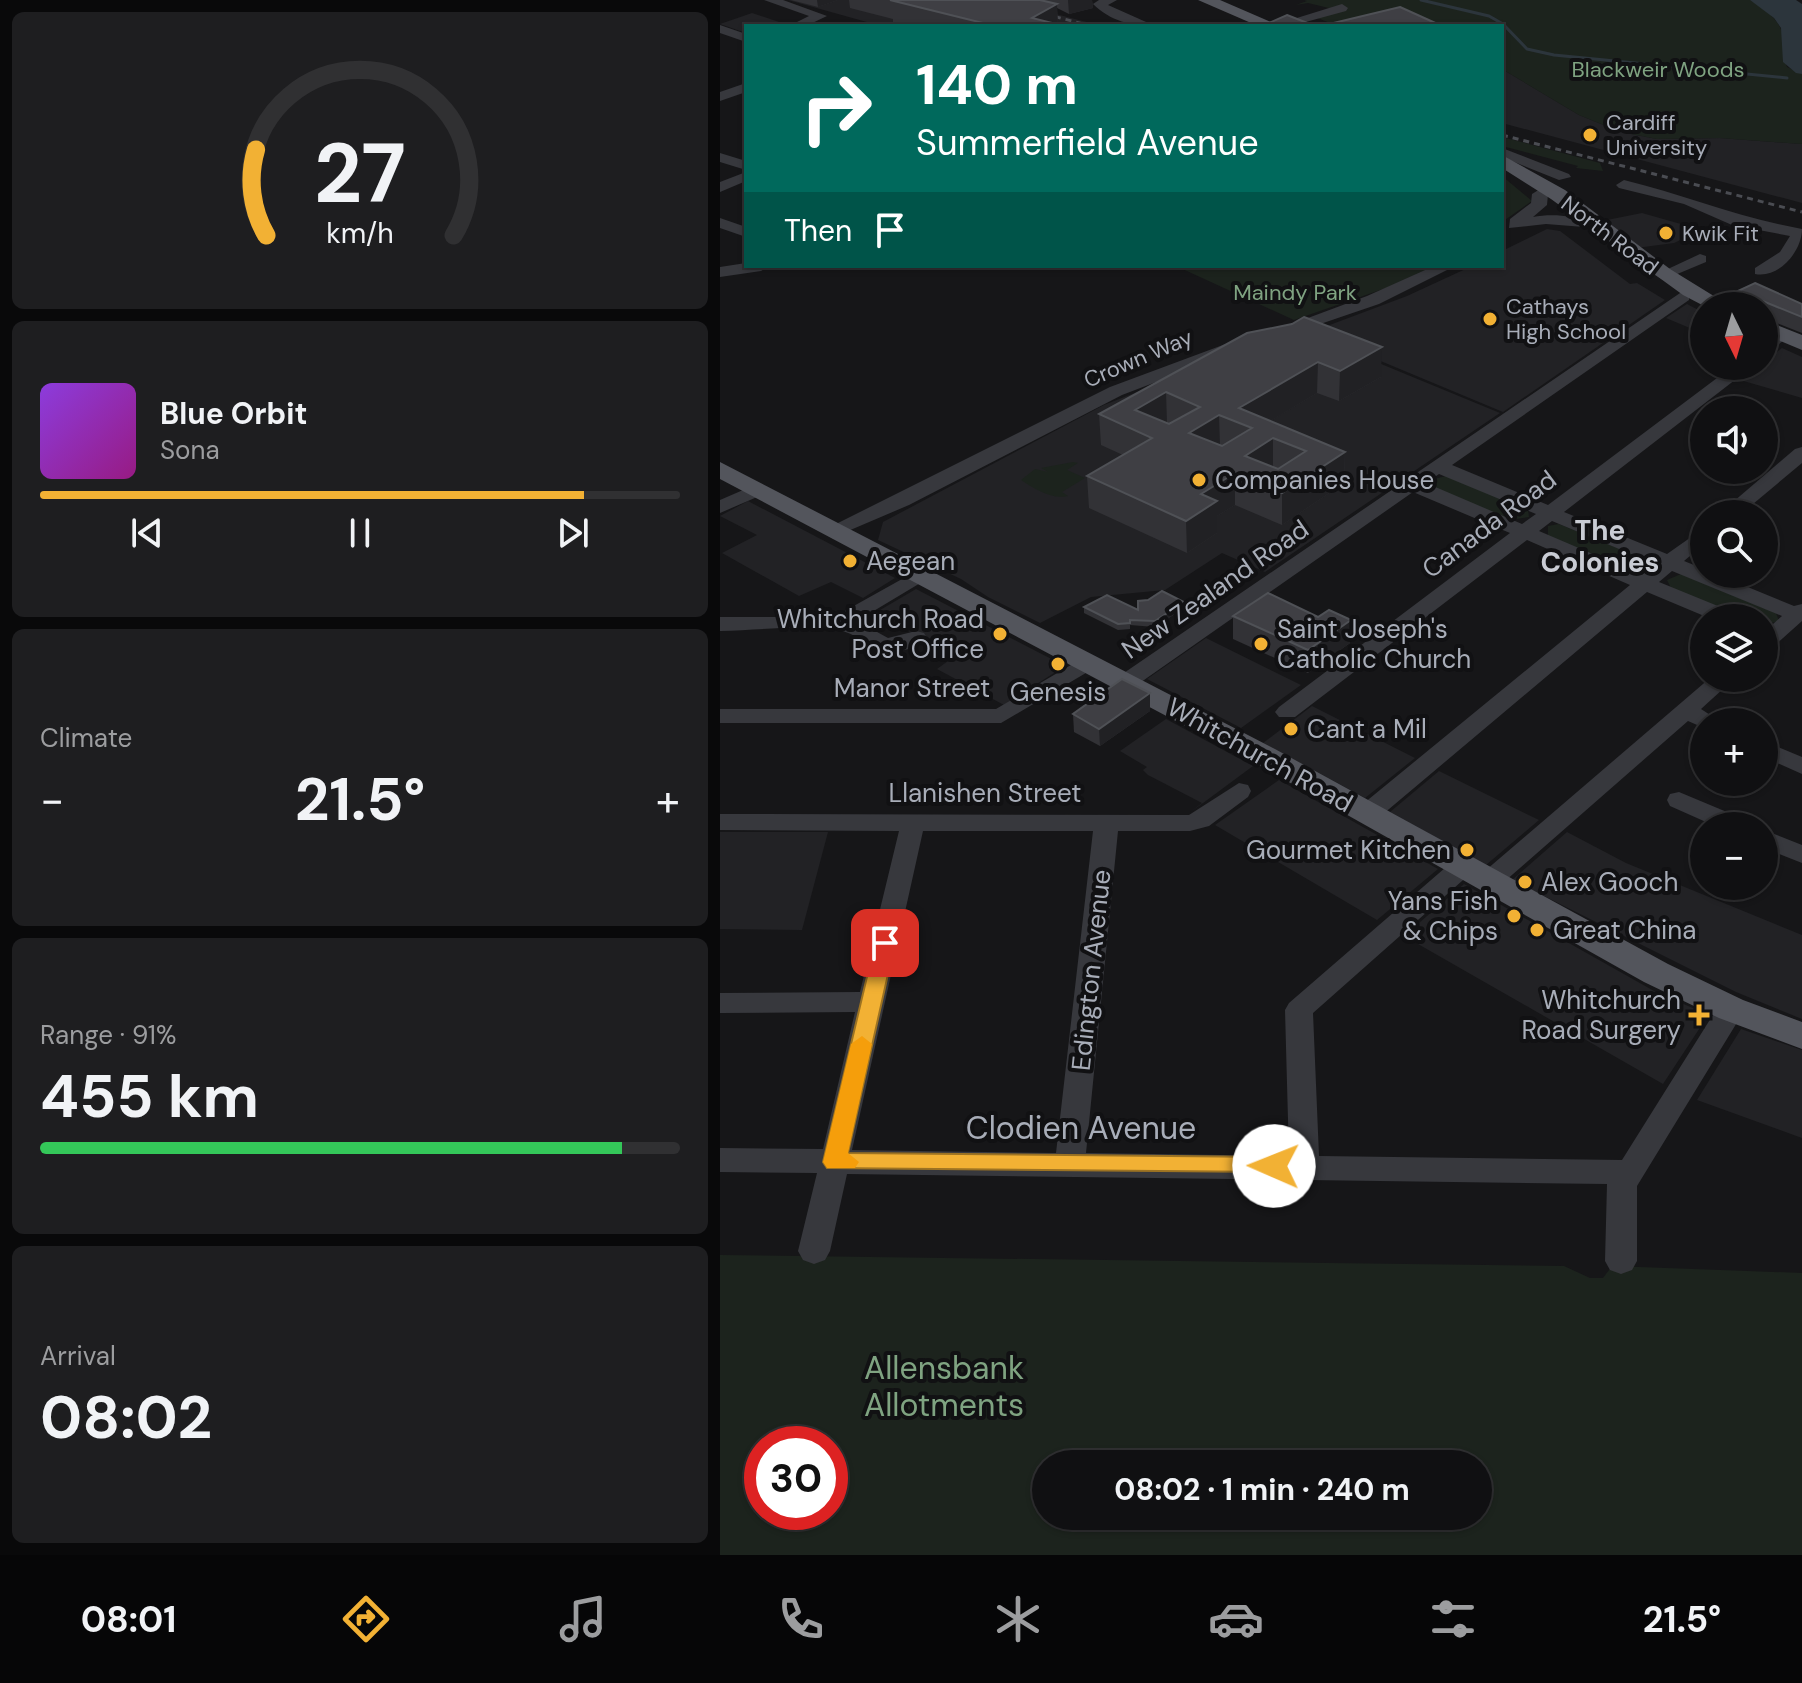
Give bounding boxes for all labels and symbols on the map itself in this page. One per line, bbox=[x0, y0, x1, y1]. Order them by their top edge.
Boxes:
park label: Blackweir Woods bbox=[1571, 55, 1745, 84]
place label: Cardiff University bbox=[1606, 108, 1707, 162]
marker: Cardiff University bbox=[1581, 126, 1599, 144]
street label: North Road bbox=[1555, 189, 1664, 282]
place label: Kwik Fit bbox=[1682, 219, 1759, 248]
marker: Kwik Fit bbox=[1657, 224, 1675, 242]
park label: Maindy Park bbox=[1233, 278, 1357, 307]
place label: Cathays High School bbox=[1506, 292, 1626, 346]
north arrow bbox=[1690, 292, 1778, 380]
marker: Cathays High School bbox=[1481, 310, 1499, 328]
street label: Crown Way bbox=[1079, 323, 1197, 394]
street label: Canada Road bbox=[1415, 462, 1563, 586]
place label: Companies House bbox=[1215, 463, 1434, 497]
marker: Companies House bbox=[1190, 471, 1208, 489]
street label: New Zealand Road bbox=[1115, 512, 1315, 666]
district label: The Colonies bbox=[1540, 512, 1660, 581]
place label: Aegean bbox=[866, 544, 955, 578]
marker: Aegean bbox=[841, 552, 859, 570]
place label: Whitchurch Road Post Office bbox=[777, 602, 984, 666]
place label: Saint Joseph's Catholic Church bbox=[1277, 612, 1471, 676]
marker: Whitchurch Road Post Office bbox=[991, 625, 1009, 643]
marker: Saint Joseph's Catholic Church bbox=[1252, 635, 1270, 653]
marker: Genesis bbox=[1049, 655, 1067, 673]
street label: Manor Street bbox=[834, 671, 990, 705]
place label: Genesis bbox=[1010, 675, 1106, 709]
street label: Whitchurch Road bbox=[1161, 690, 1359, 820]
place label: Cant a Mil bbox=[1307, 712, 1427, 746]
marker: Cant a Mil bbox=[1282, 720, 1300, 738]
street label: Llanishen Street bbox=[888, 776, 1082, 810]
place label: Gourmet Kitchen bbox=[1246, 833, 1451, 867]
marker: Gourmet Kitchen bbox=[1458, 841, 1476, 859]
place label: Alex Gooch bbox=[1541, 865, 1678, 899]
street label: Edington Avenue bbox=[1064, 868, 1118, 1072]
marker: Alex Gooch bbox=[1516, 873, 1534, 891]
place label: Yans Fish & Chips bbox=[1388, 884, 1498, 948]
marker: Yans Fish & Chips bbox=[1505, 907, 1523, 925]
pin bbox=[851, 909, 919, 977]
place label: Great China bbox=[1553, 913, 1696, 947]
marker: Great China bbox=[1528, 921, 1546, 939]
place label: Whitchurch Road Surgery bbox=[1521, 983, 1681, 1047]
marker: Whitchurch Road Surgery bbox=[1688, 1004, 1710, 1026]
street label: Clodien Avenue bbox=[966, 1107, 1196, 1149]
position arrow bbox=[1232, 1124, 1316, 1208]
park label: Allensbank Allotments bbox=[864, 1347, 1024, 1426]
speed limit sign: 30 bbox=[744, 1426, 848, 1530]

